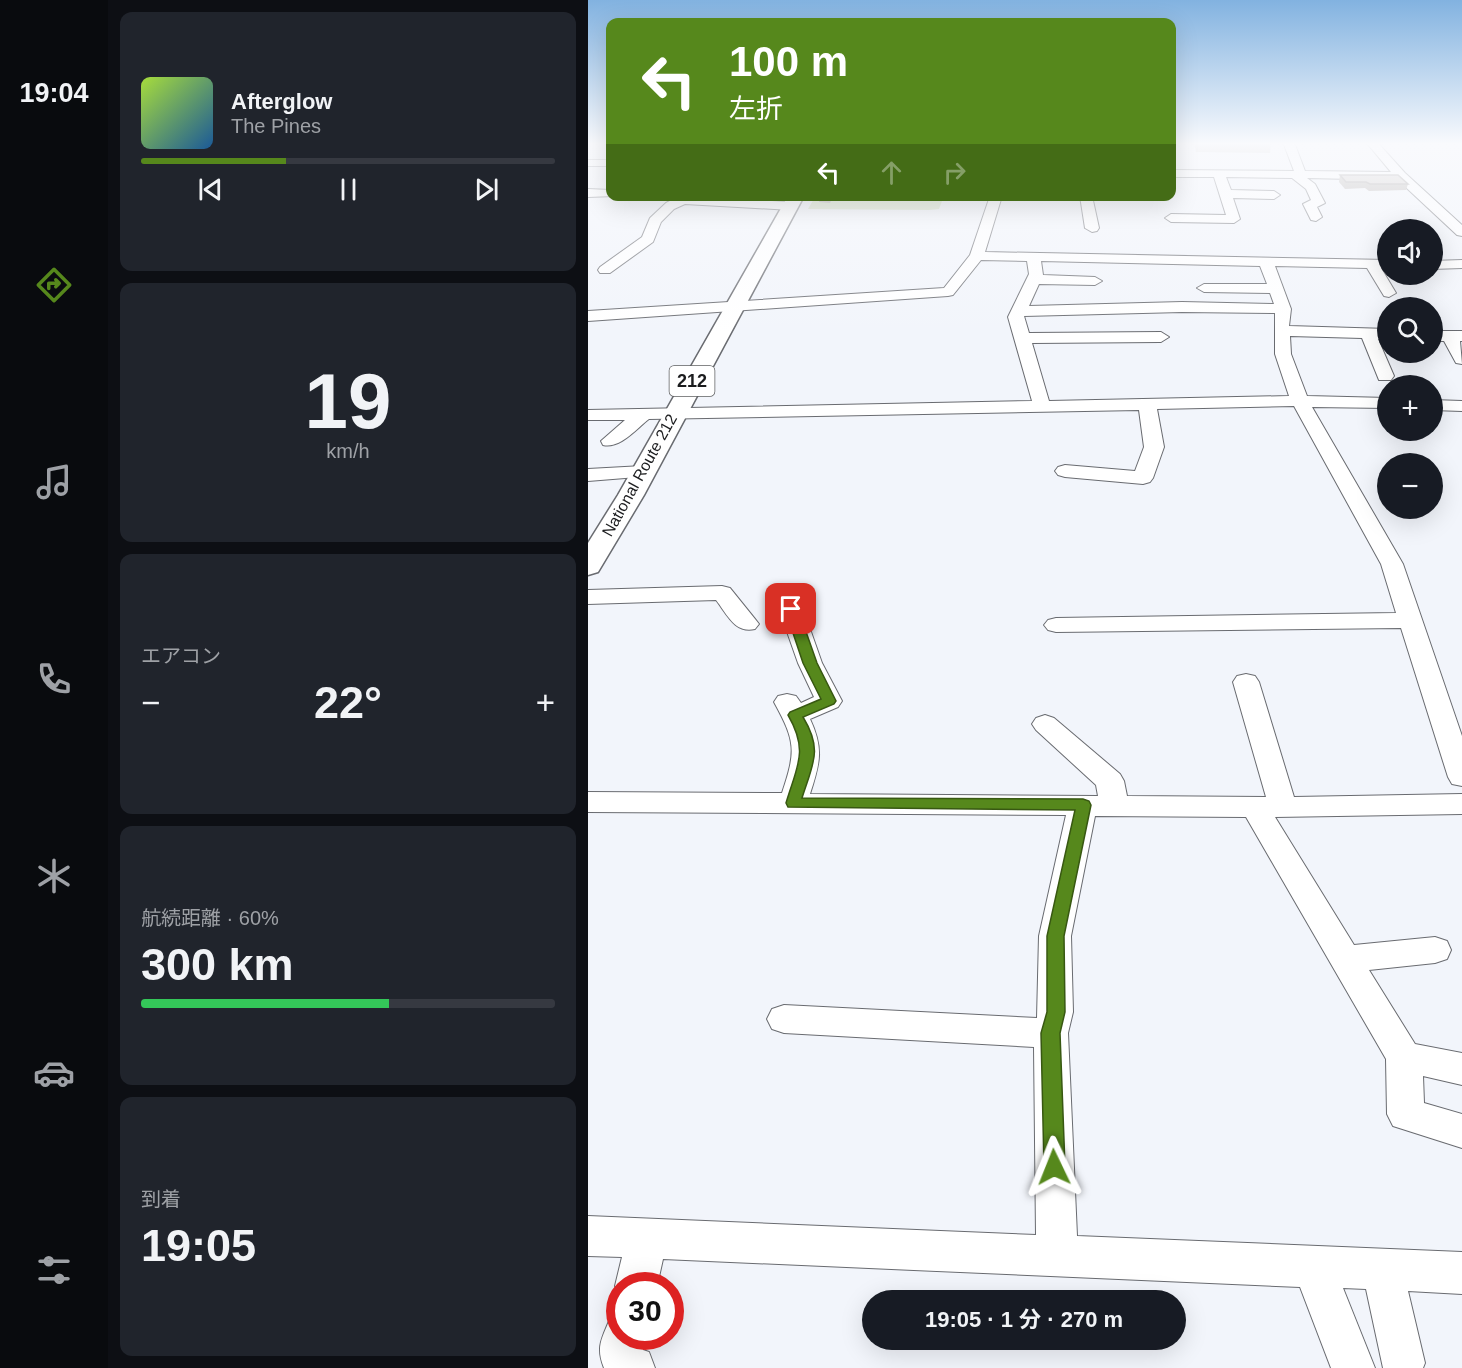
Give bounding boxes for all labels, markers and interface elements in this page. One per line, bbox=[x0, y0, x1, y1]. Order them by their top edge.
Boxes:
text: 100 m bbox=[729, 38, 848, 85]
icon: left bbox=[630, 42, 708, 120]
text: 19:04 bbox=[19, 78, 89, 108]
text: Afterglow bbox=[231, 89, 332, 114]
text: 左折 bbox=[729, 94, 783, 124]
text: The Pines bbox=[231, 115, 321, 137]
icon: left bbox=[812, 156, 845, 189]
icon: ahead bbox=[875, 156, 908, 189]
icon: right bbox=[938, 156, 971, 189]
icon: previous bbox=[194, 173, 227, 206]
icon: pause bbox=[332, 173, 365, 206]
icon: next bbox=[470, 173, 503, 206]
map controls bbox=[1377, 219, 1443, 519]
button: sound bbox=[1377, 219, 1443, 285]
icon: directions bbox=[33, 264, 75, 306]
button: search bbox=[1377, 297, 1443, 363]
text: 19 bbox=[305, 357, 391, 445]
road number: 212 bbox=[670, 366, 714, 396]
button: + bbox=[1377, 375, 1443, 441]
street label: National Route 212 bbox=[599, 411, 680, 539]
text: km/h bbox=[326, 440, 370, 462]
button: − bbox=[1377, 453, 1443, 519]
icon: music bbox=[33, 461, 75, 503]
pin bbox=[765, 583, 816, 634]
icon: arrive bbox=[774, 592, 807, 625]
text: エアコン bbox=[141, 645, 221, 667]
icon: phone bbox=[33, 658, 75, 700]
text: 22° bbox=[314, 677, 382, 728]
text: − bbox=[141, 684, 160, 721]
text: + bbox=[536, 684, 555, 721]
icon: climate bbox=[33, 855, 75, 897]
text: 航続距離 · 60% bbox=[141, 907, 279, 929]
text: 300 km bbox=[141, 939, 294, 990]
icon: car bbox=[33, 1052, 75, 1094]
position arrow bbox=[1022, 1135, 1086, 1199]
text: 到着 bbox=[141, 1188, 181, 1210]
text: 19:05 bbox=[141, 1220, 256, 1271]
icon: filters bbox=[33, 1249, 75, 1291]
speed limit sign: 30 bbox=[606, 1272, 684, 1350]
text: 19:05 · 1 分 · 270 m bbox=[925, 1307, 1123, 1332]

